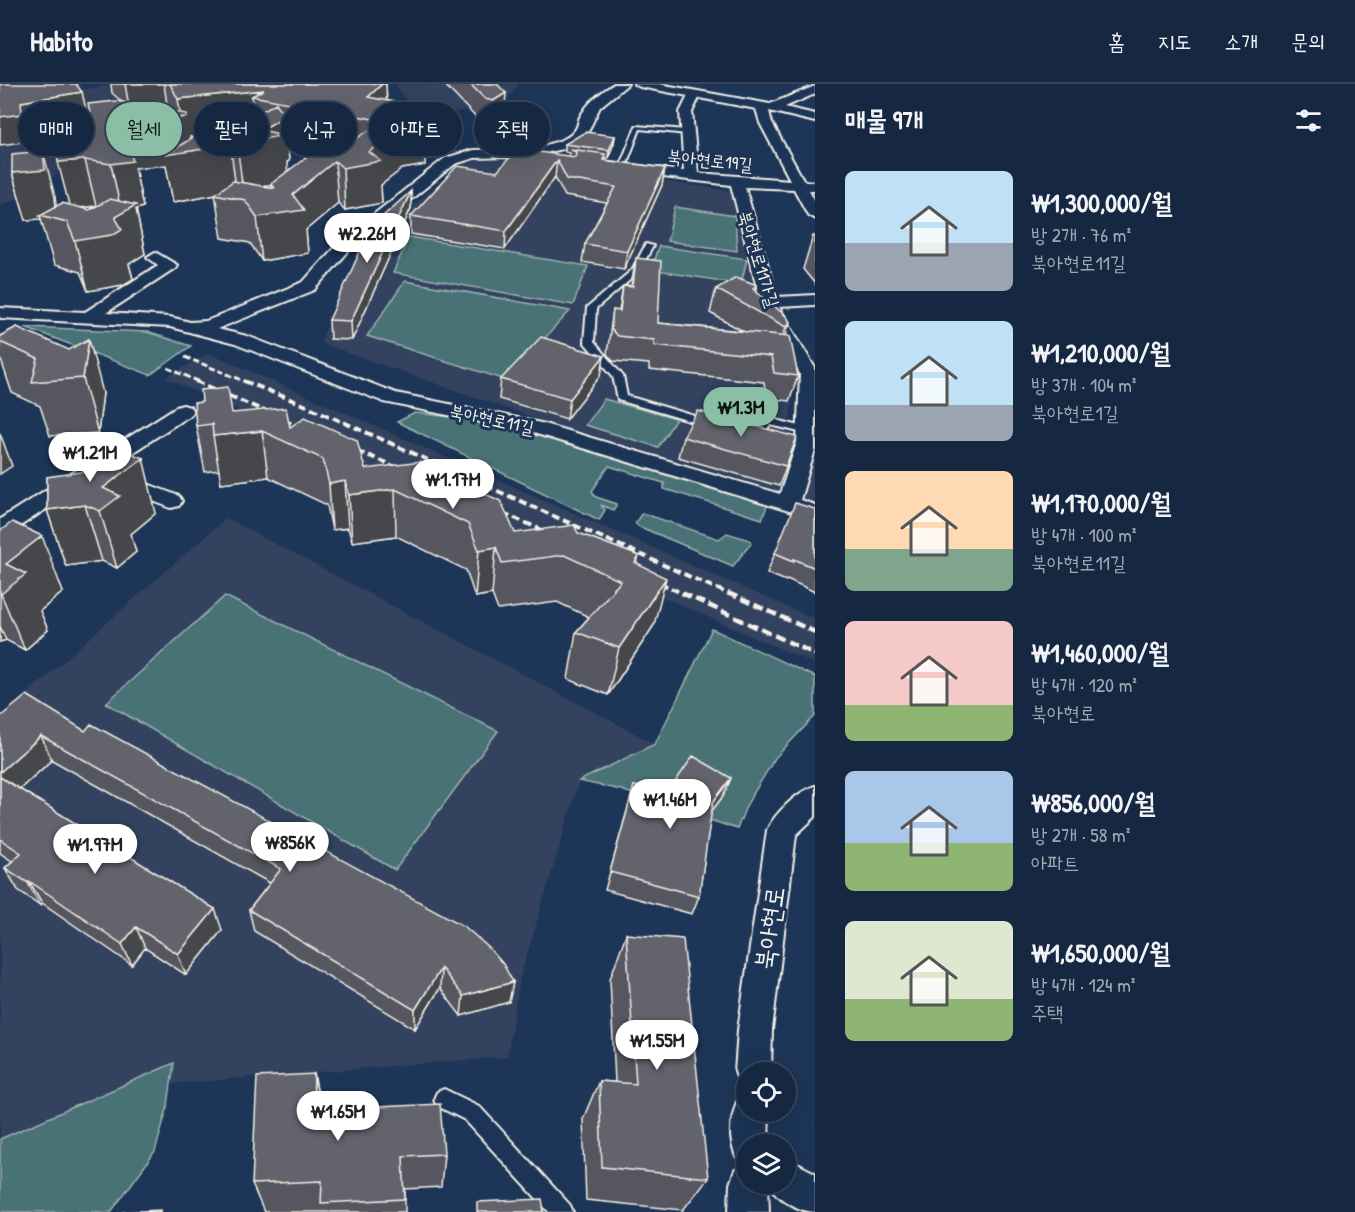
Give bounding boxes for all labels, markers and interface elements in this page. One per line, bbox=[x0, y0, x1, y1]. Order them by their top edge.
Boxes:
text: Habito bbox=[30, 22, 93, 60]
text: 홈 bbox=[1108, 27, 1125, 56]
text: 지도 bbox=[1158, 27, 1191, 56]
text: 소개 bbox=[1224, 27, 1258, 56]
text: 문의 bbox=[1291, 27, 1325, 56]
chip: 매매 bbox=[18, 102, 94, 156]
chip: 월세 bbox=[106, 102, 182, 156]
chip: 필터 bbox=[194, 102, 269, 156]
chip: 신규 bbox=[281, 102, 357, 156]
chip: 아파트 bbox=[369, 102, 462, 156]
chip: 주택 bbox=[474, 102, 550, 156]
text: 매물 9개 bbox=[845, 102, 923, 137]
icon: filters bbox=[1292, 104, 1325, 137]
street label: 북아현로19길 bbox=[666, 143, 754, 177]
text: ₩1,300,000/월 bbox=[1031, 185, 1172, 220]
icon: home bbox=[893, 195, 965, 267]
street label: 북아현로11가길 bbox=[732, 208, 786, 311]
pin: ₩2.26M bbox=[318, 213, 416, 264]
text: ₩2.26M bbox=[338, 219, 396, 246]
text: 방 2개 · 76 m² bbox=[1031, 221, 1131, 248]
text: 북아현로11길 bbox=[1031, 249, 1126, 276]
text: ₩1,210,000/월 bbox=[1031, 335, 1170, 370]
icon: home bbox=[893, 345, 965, 417]
text: 방 3개 · 104 m² bbox=[1031, 371, 1136, 398]
pin: ₩1.3M bbox=[699, 387, 783, 438]
text: ₩1.3M bbox=[717, 393, 765, 420]
street label: 북아현로11길 bbox=[448, 398, 537, 440]
text: 북아현로1길 bbox=[1031, 399, 1119, 426]
pin: ₩1.21M bbox=[41, 432, 139, 483]
text: ₩1.21M bbox=[63, 438, 117, 465]
pin: ₩1.17M bbox=[404, 459, 502, 510]
text: ₩1.17M bbox=[425, 465, 481, 492]
text: ₩1,170,000/월 bbox=[1031, 485, 1171, 520]
icon: home bbox=[893, 495, 965, 567]
text: 방 4개 · 100 m² bbox=[1031, 521, 1136, 548]
text: 북아현로11길 bbox=[1031, 549, 1126, 576]
text: ₩1,460,000/월 bbox=[1031, 635, 1169, 670]
icon: home bbox=[893, 645, 965, 717]
text: 방 4개 · 120 m² bbox=[1031, 671, 1137, 698]
text: 북아현로 bbox=[1031, 699, 1095, 726]
pin: ₩1.46M bbox=[621, 779, 719, 830]
text: ₩1.46M bbox=[643, 785, 697, 812]
text: ₩856,000/월 bbox=[1031, 785, 1155, 820]
icon: home bbox=[893, 795, 965, 867]
text: 방 2개 · 58 m² bbox=[1031, 821, 1130, 848]
pin: ₩856K bbox=[248, 822, 332, 873]
pin: ₩1.97M bbox=[46, 824, 144, 875]
text: ₩856K bbox=[265, 828, 315, 855]
text: ₩1.97M bbox=[67, 830, 123, 857]
text: 아파트 bbox=[1031, 849, 1079, 876]
street label: 북아현로 bbox=[746, 884, 792, 972]
text: ₩1,650,000/월 bbox=[1031, 935, 1170, 970]
icon: home bbox=[893, 945, 965, 1017]
text: 방 4개 · 124 m² bbox=[1031, 971, 1135, 998]
text: 주택 bbox=[1031, 999, 1063, 1026]
pin: ₩1.55M bbox=[608, 1020, 706, 1071]
text: ₩1.55M bbox=[629, 1026, 685, 1053]
map controls bbox=[736, 1062, 796, 1194]
button: locate bbox=[736, 1062, 796, 1122]
pin: ₩1.65M bbox=[289, 1091, 387, 1142]
text: ₩1.65M bbox=[311, 1097, 365, 1124]
button: layers bbox=[736, 1134, 796, 1194]

